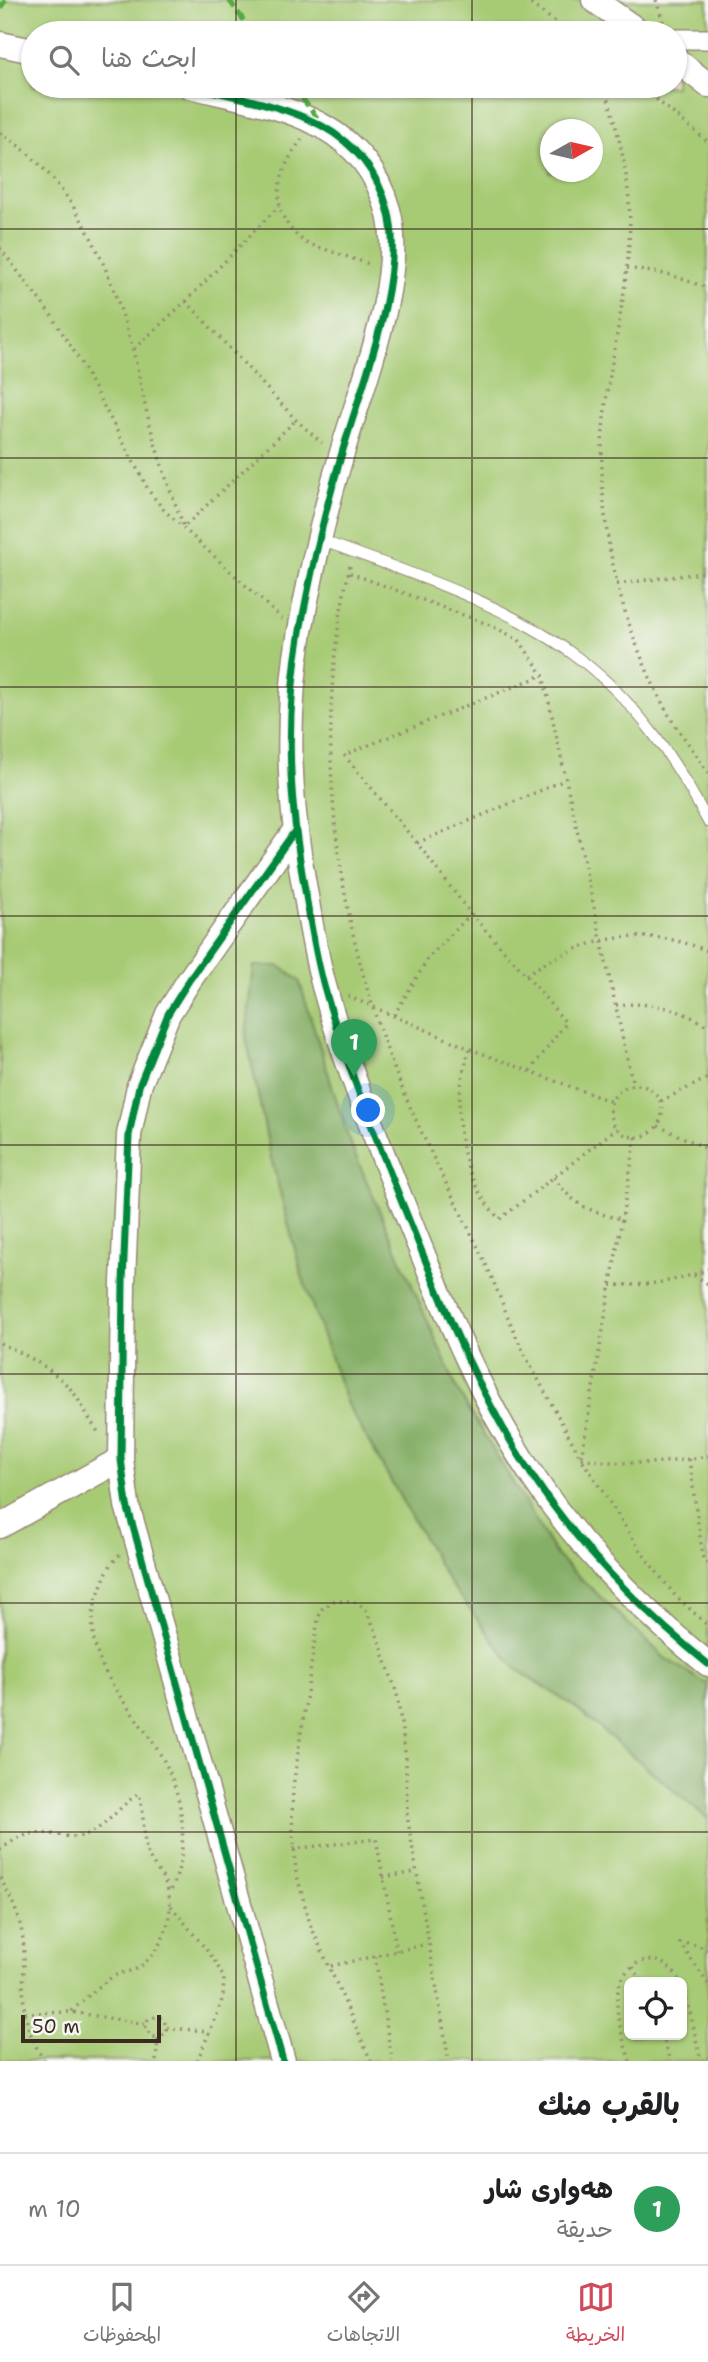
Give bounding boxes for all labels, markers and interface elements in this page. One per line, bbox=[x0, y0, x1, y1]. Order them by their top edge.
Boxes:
search box bbox=[21, 21, 687, 98]
text: ابحث هنا bbox=[101, 40, 197, 75]
icon: search bbox=[45, 41, 83, 79]
north arrow bbox=[540, 119, 603, 182]
pin: 1 bbox=[331, 1019, 377, 1077]
your location bbox=[351, 1093, 385, 1127]
map controls bbox=[624, 1977, 687, 2040]
button: locate bbox=[624, 1977, 687, 2040]
scale bar bbox=[21, 2012, 161, 2044]
text: 50 m bbox=[32, 2014, 80, 2039]
text: بالقرب منك bbox=[538, 2084, 680, 2125]
text: هەواری شار bbox=[485, 2171, 613, 2206]
text: 10 m bbox=[28, 2194, 81, 2224]
text: 1 bbox=[652, 2194, 662, 2224]
text: حديقة bbox=[557, 2214, 613, 2244]
tab: المحفوظات bbox=[83, 2278, 161, 2351]
tab: الاتجاهات bbox=[327, 2278, 400, 2351]
tab: الخريطة bbox=[566, 2278, 625, 2351]

